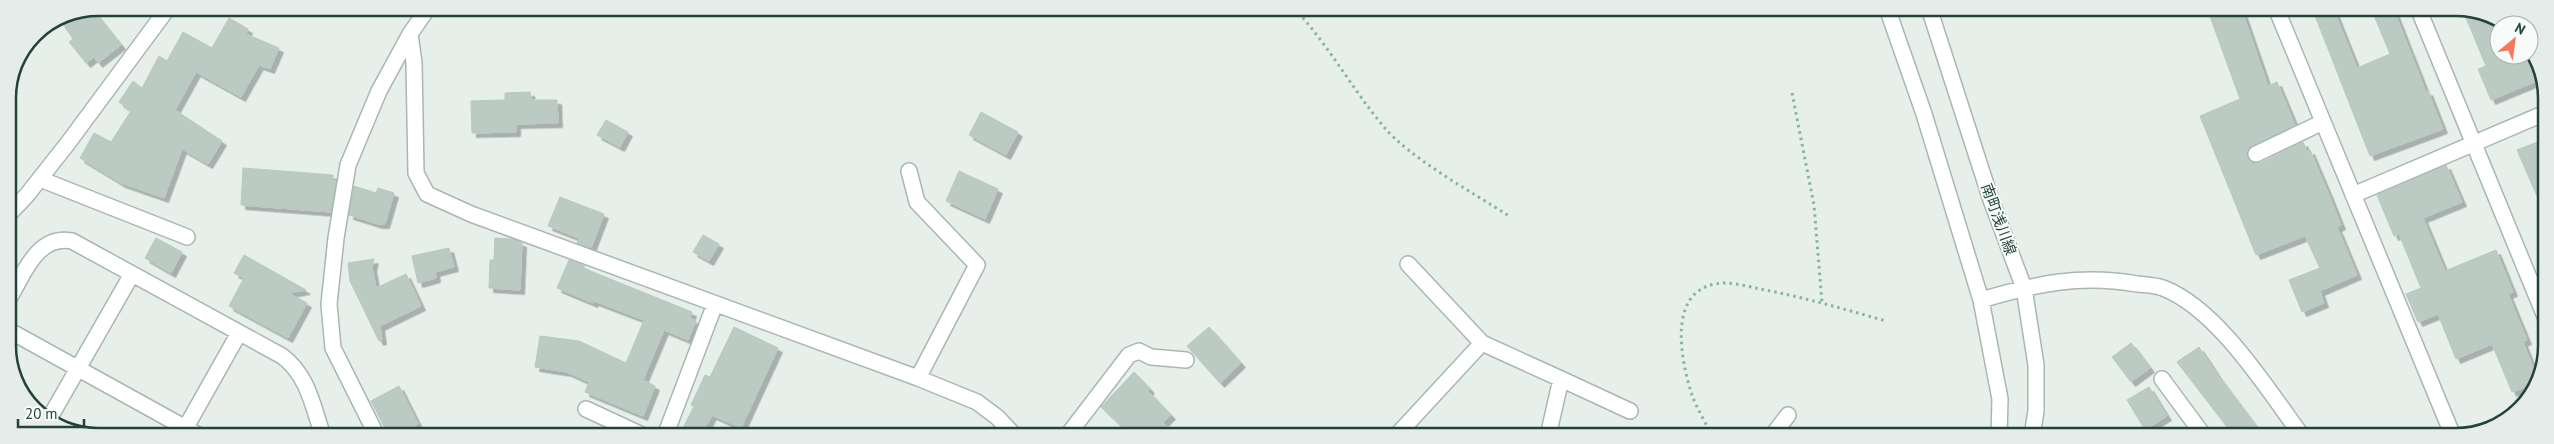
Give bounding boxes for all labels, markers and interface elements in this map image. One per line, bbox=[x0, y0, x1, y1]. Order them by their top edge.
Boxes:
north arrow bbox=[2489, 15, 2539, 65]
text: N bbox=[2512, 19, 2529, 39]
street label: 南町浅川線 bbox=[1977, 181, 2021, 257]
scale bar bbox=[18, 396, 84, 428]
text: 20 m bbox=[25, 404, 58, 423]

